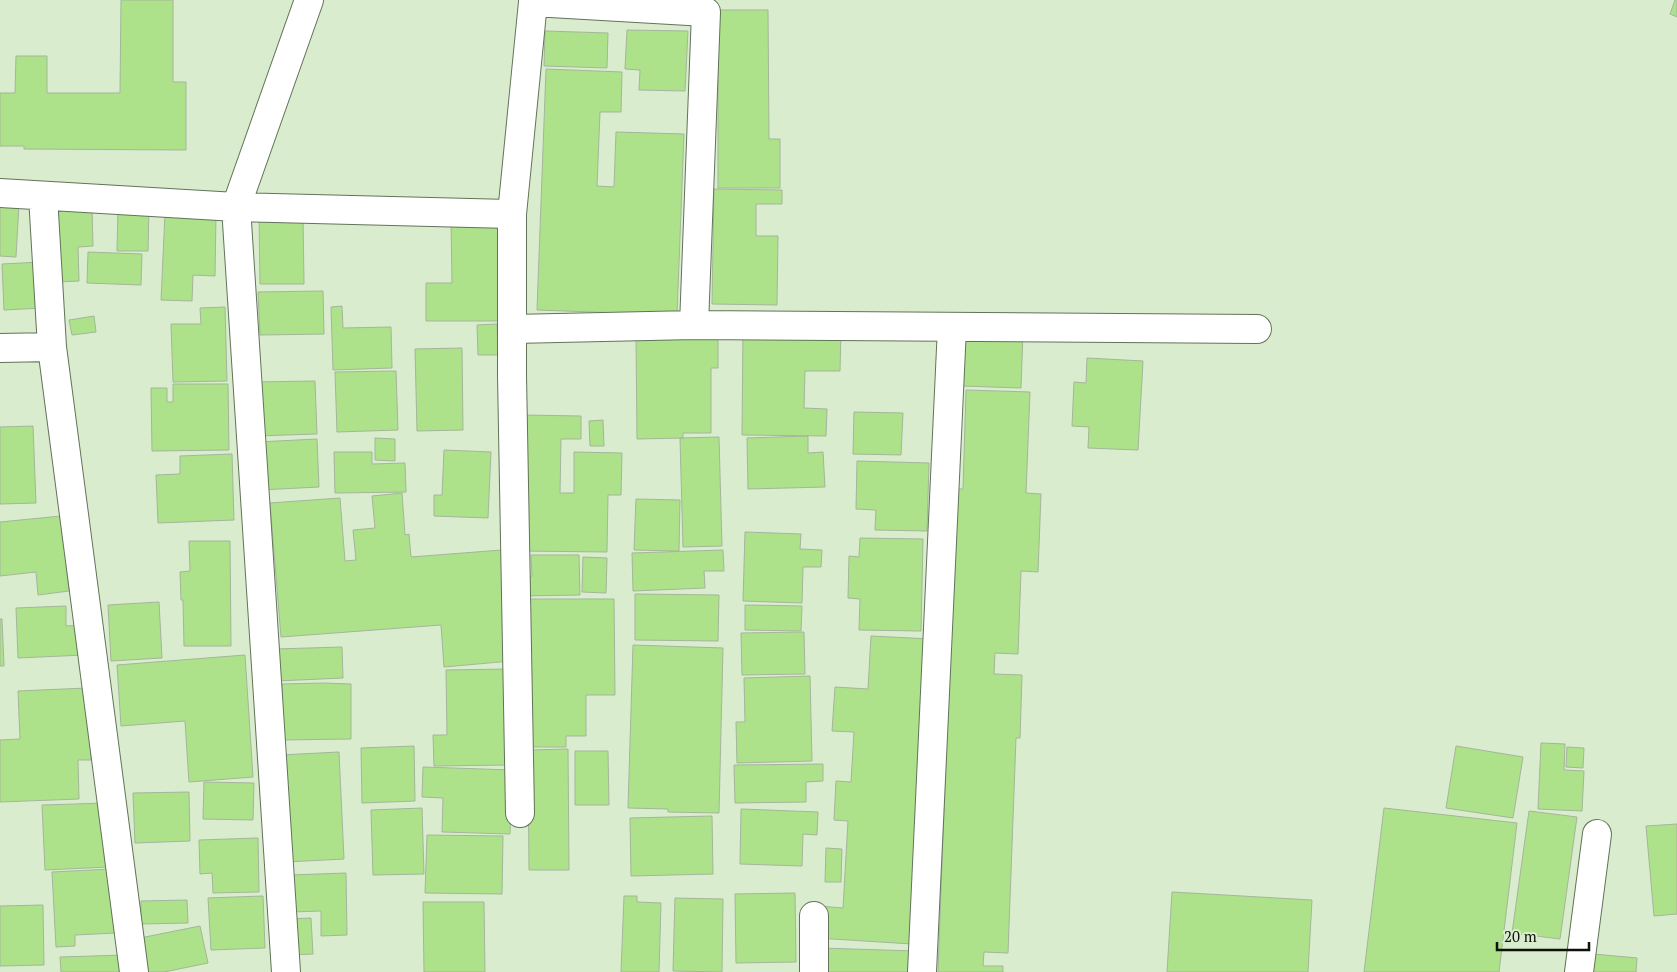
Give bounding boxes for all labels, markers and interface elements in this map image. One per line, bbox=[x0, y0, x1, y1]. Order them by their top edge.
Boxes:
scale bar bbox=[1497, 920, 1590, 952]
text: 20 m bbox=[1504, 926, 1537, 946]

